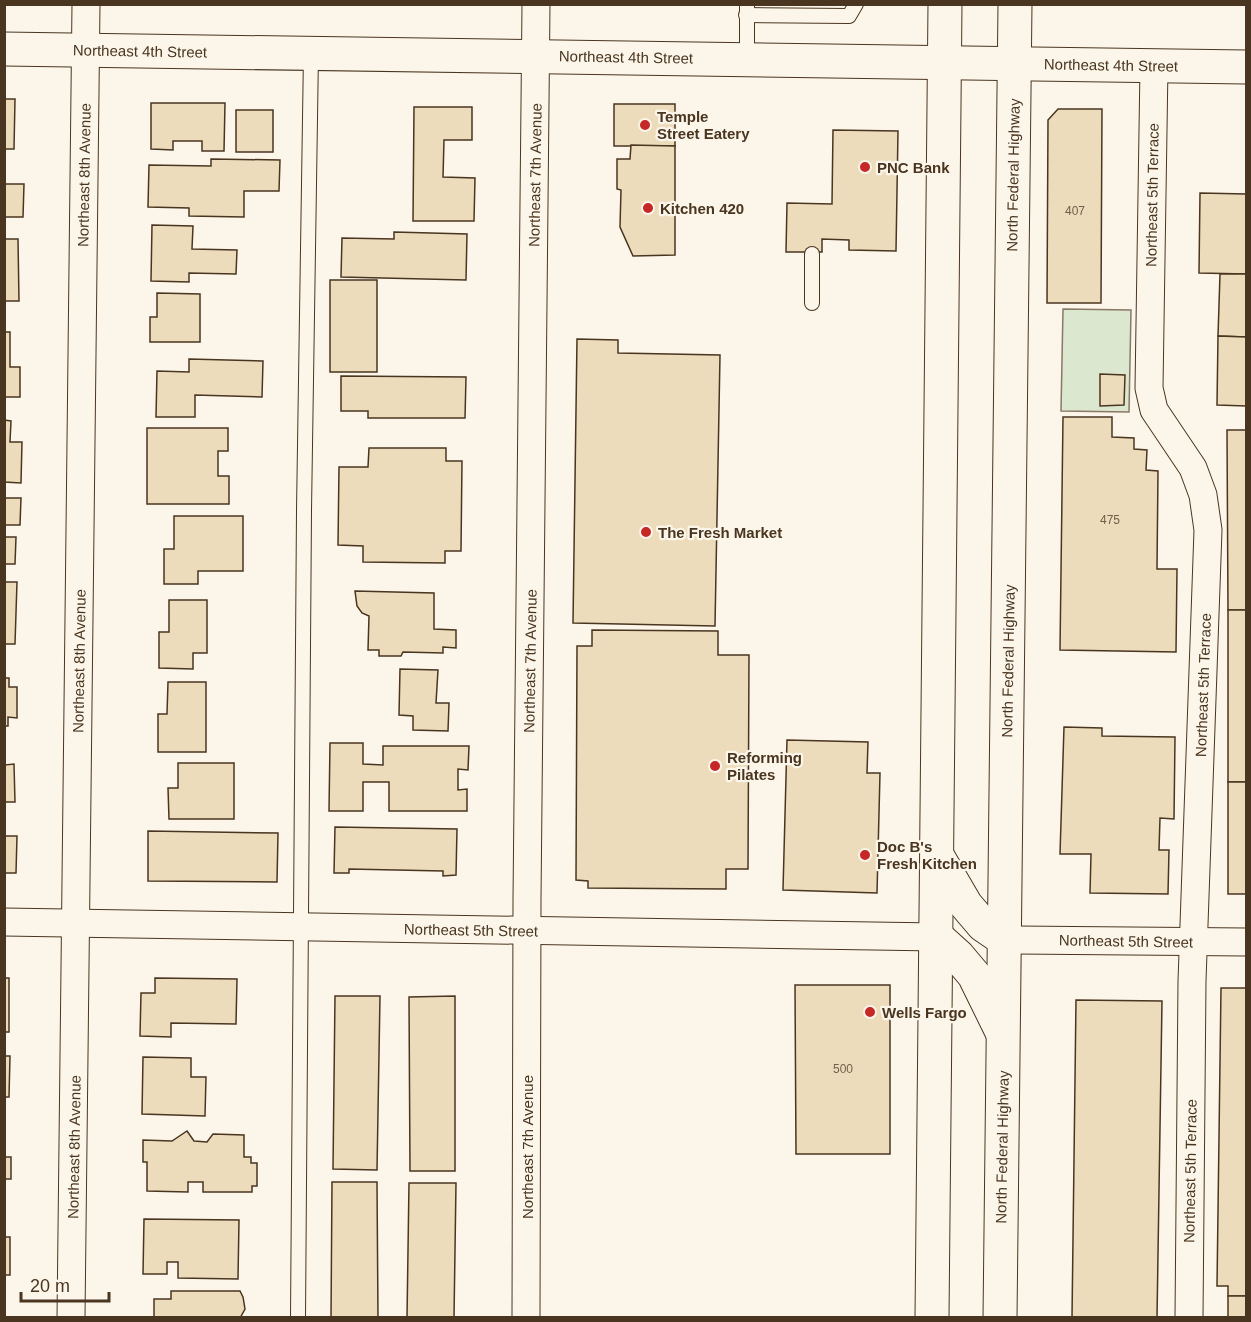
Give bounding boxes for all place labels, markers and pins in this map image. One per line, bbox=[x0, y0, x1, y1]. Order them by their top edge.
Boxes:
place label: Temple Street Eatery bbox=[657, 108, 750, 142]
marker: Temple Street Eatery bbox=[638, 118, 652, 132]
place label: PNC Bank bbox=[877, 159, 950, 176]
marker: PNC Bank bbox=[858, 160, 872, 174]
place label: Kitchen 420 bbox=[660, 200, 744, 217]
marker: Kitchen 420 bbox=[641, 201, 655, 215]
place label: The Fresh Market bbox=[658, 524, 782, 541]
marker: The Fresh Market bbox=[639, 525, 653, 539]
place label: Reforming Pilates bbox=[727, 749, 802, 783]
marker: Reforming Pilates bbox=[708, 759, 722, 773]
place label: Doc B's Fresh Kitchen bbox=[877, 838, 977, 872]
marker: Doc B's Fresh Kitchen bbox=[858, 848, 872, 862]
place label: Wells Fargo bbox=[882, 1004, 967, 1021]
marker: Wells Fargo bbox=[863, 1005, 877, 1019]

